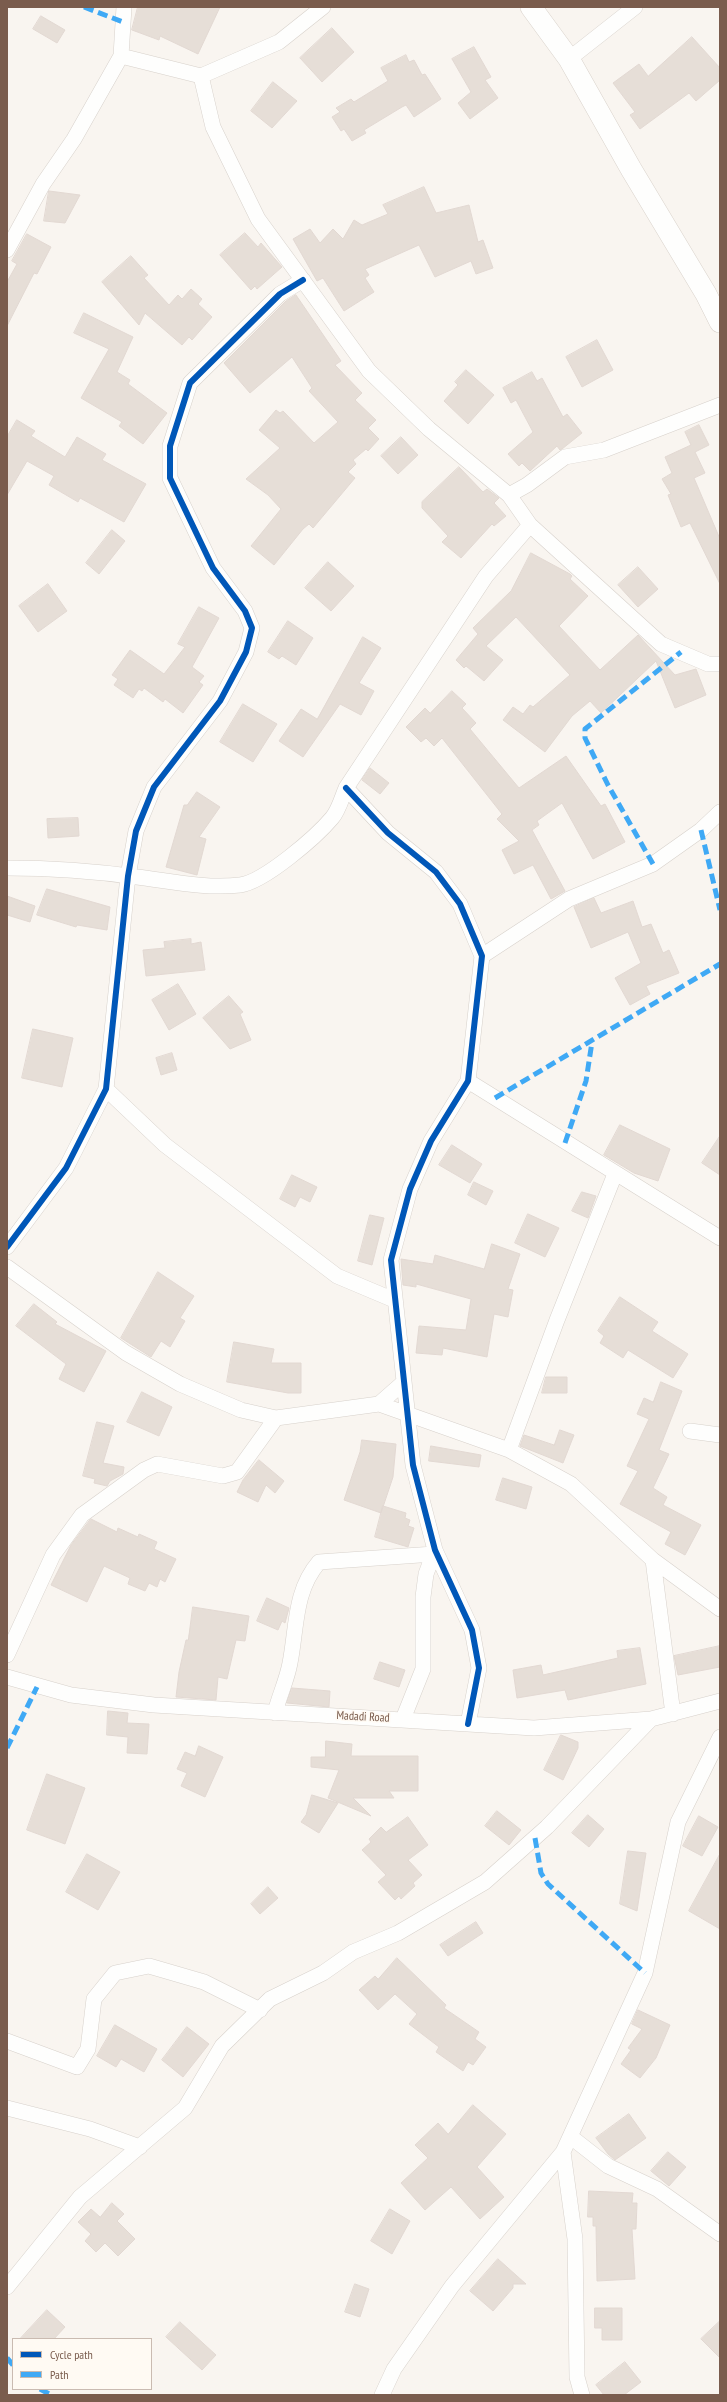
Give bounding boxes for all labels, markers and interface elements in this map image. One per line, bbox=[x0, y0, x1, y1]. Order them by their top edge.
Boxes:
street label: Madadi Road bbox=[336, 1708, 390, 1726]
legend bbox=[12, 2338, 152, 2390]
text: Cycle path bbox=[50, 2347, 93, 2362]
text: Path bbox=[50, 2367, 68, 2382]

